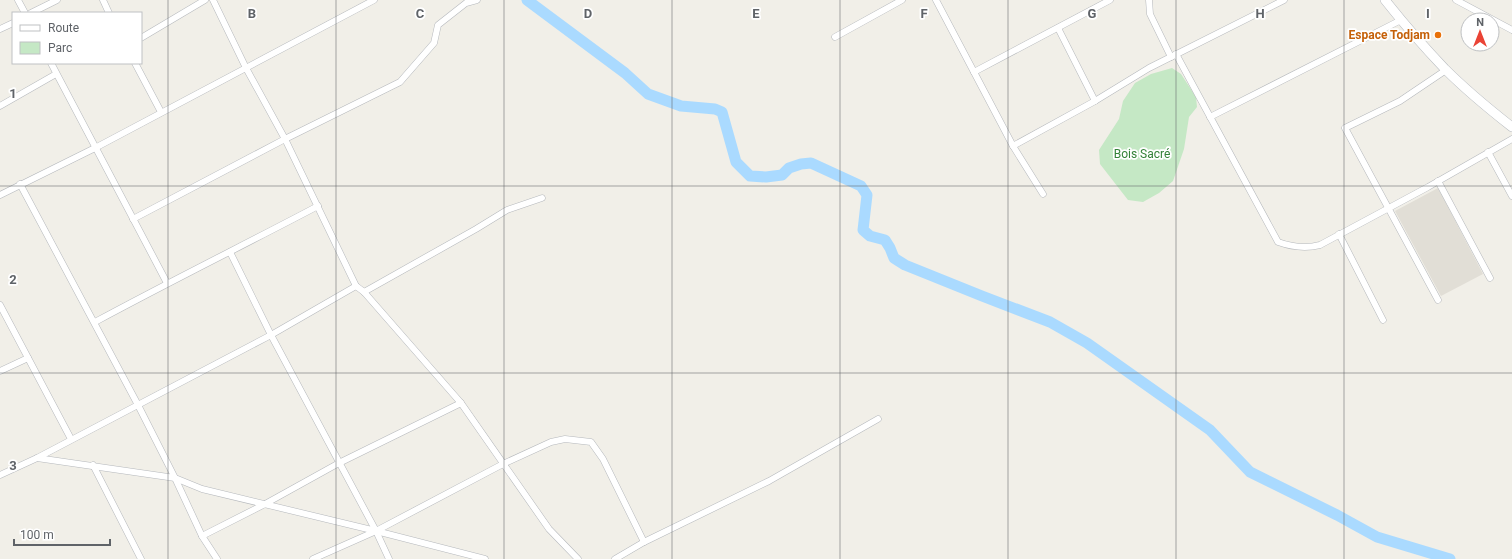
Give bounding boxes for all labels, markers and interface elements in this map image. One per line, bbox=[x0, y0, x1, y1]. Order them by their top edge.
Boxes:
text: B bbox=[248, 6, 256, 21]
text: C bbox=[416, 6, 425, 21]
text: D bbox=[584, 6, 592, 21]
text: E bbox=[752, 6, 760, 21]
text: F bbox=[920, 6, 928, 21]
text: G bbox=[1088, 6, 1097, 21]
text: H bbox=[1255, 6, 1265, 21]
text: I bbox=[1426, 6, 1430, 21]
legend bbox=[12, 12, 142, 64]
north arrow bbox=[1460, 12, 1500, 52]
text: N bbox=[1476, 16, 1484, 29]
text: Route bbox=[48, 21, 79, 35]
place label: Espace Todjam bbox=[1349, 28, 1430, 42]
marker: Espace Todjam bbox=[1433, 30, 1443, 40]
text: Parc bbox=[48, 41, 72, 55]
text: 1 bbox=[9, 86, 17, 101]
park label: Bois Sacré bbox=[1114, 147, 1170, 161]
text: 2 bbox=[9, 272, 17, 287]
text: 3 bbox=[9, 458, 17, 473]
scale bar bbox=[14, 521, 110, 547]
text: 100 m bbox=[20, 528, 54, 542]

